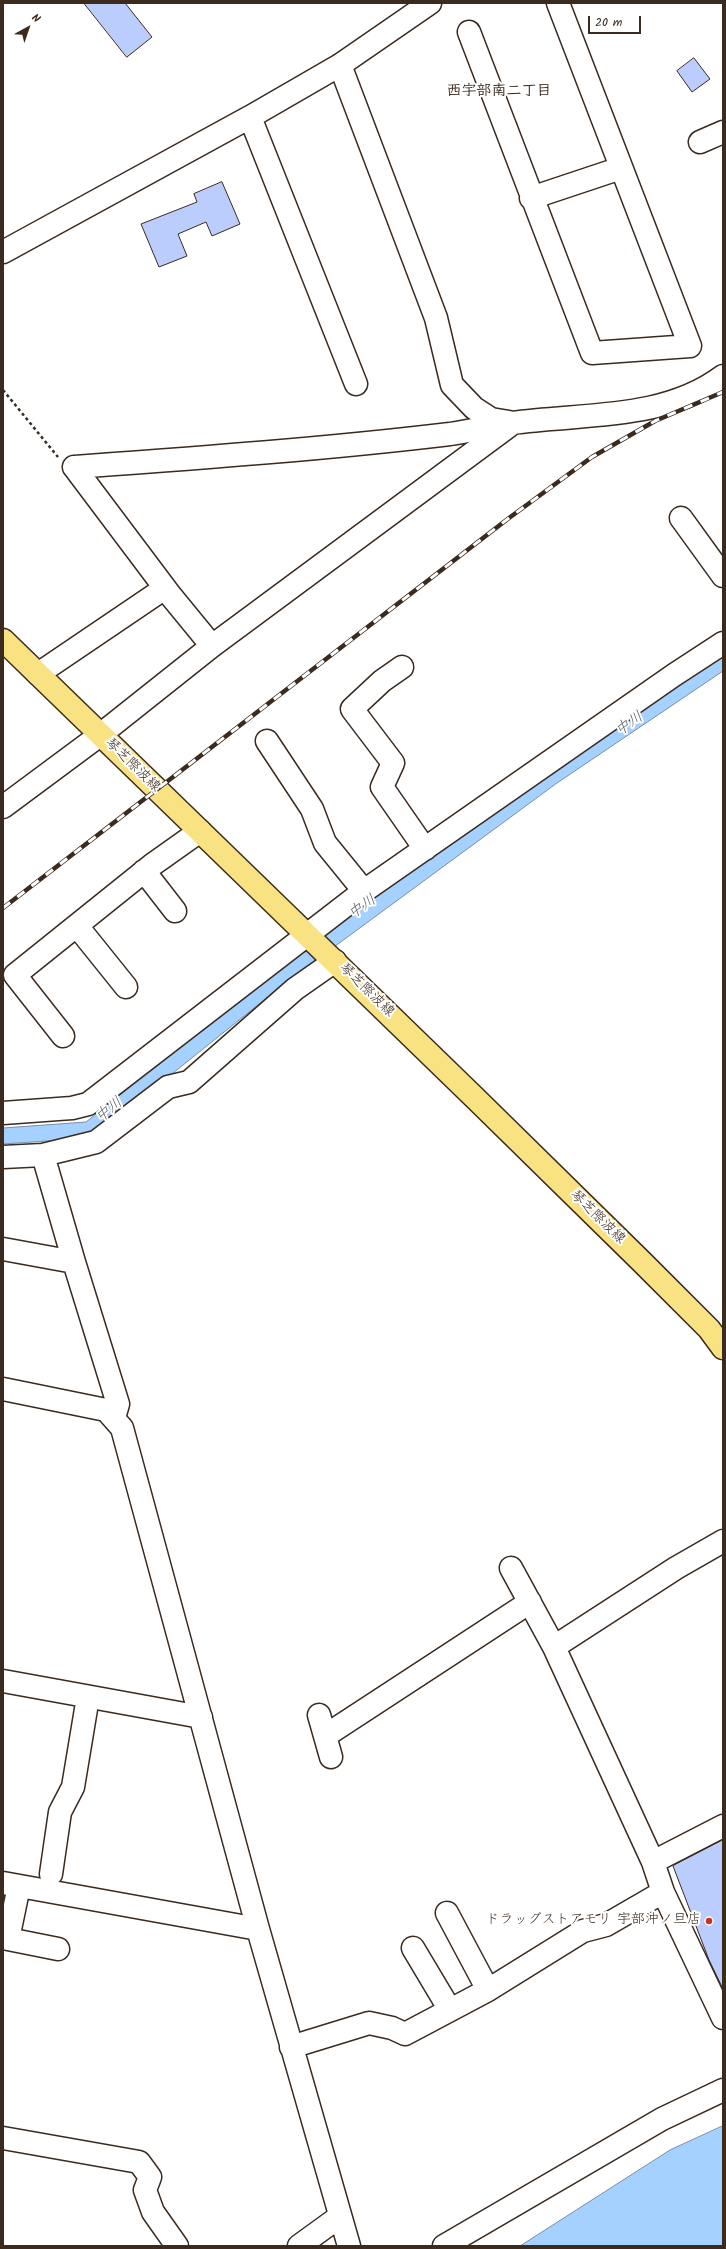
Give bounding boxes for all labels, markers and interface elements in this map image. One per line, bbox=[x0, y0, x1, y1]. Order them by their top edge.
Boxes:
north arrow bbox=[8, 8, 48, 48]
scale bar bbox=[590, 8, 643, 34]
text: N bbox=[27, 10, 44, 28]
text: 20 m bbox=[595, 13, 622, 32]
district label: 西宇部南二丁目 bbox=[447, 83, 551, 101]
water label: 中川 bbox=[613, 709, 647, 741]
street label: 琴芝際波線 bbox=[101, 736, 163, 796]
water label: 中川 bbox=[346, 892, 380, 924]
street label: 琴芝際波線 bbox=[335, 961, 397, 1021]
water label: 中川 bbox=[93, 1095, 127, 1127]
street label: 琴芝際波線 bbox=[566, 1188, 628, 1248]
place label: ドラッグストアモリ 宇部沖ノ旦店 bbox=[485, 1913, 701, 1929]
marker: ドラッグストアモリ 宇部沖ノ旦店 bbox=[704, 1916, 714, 1926]

